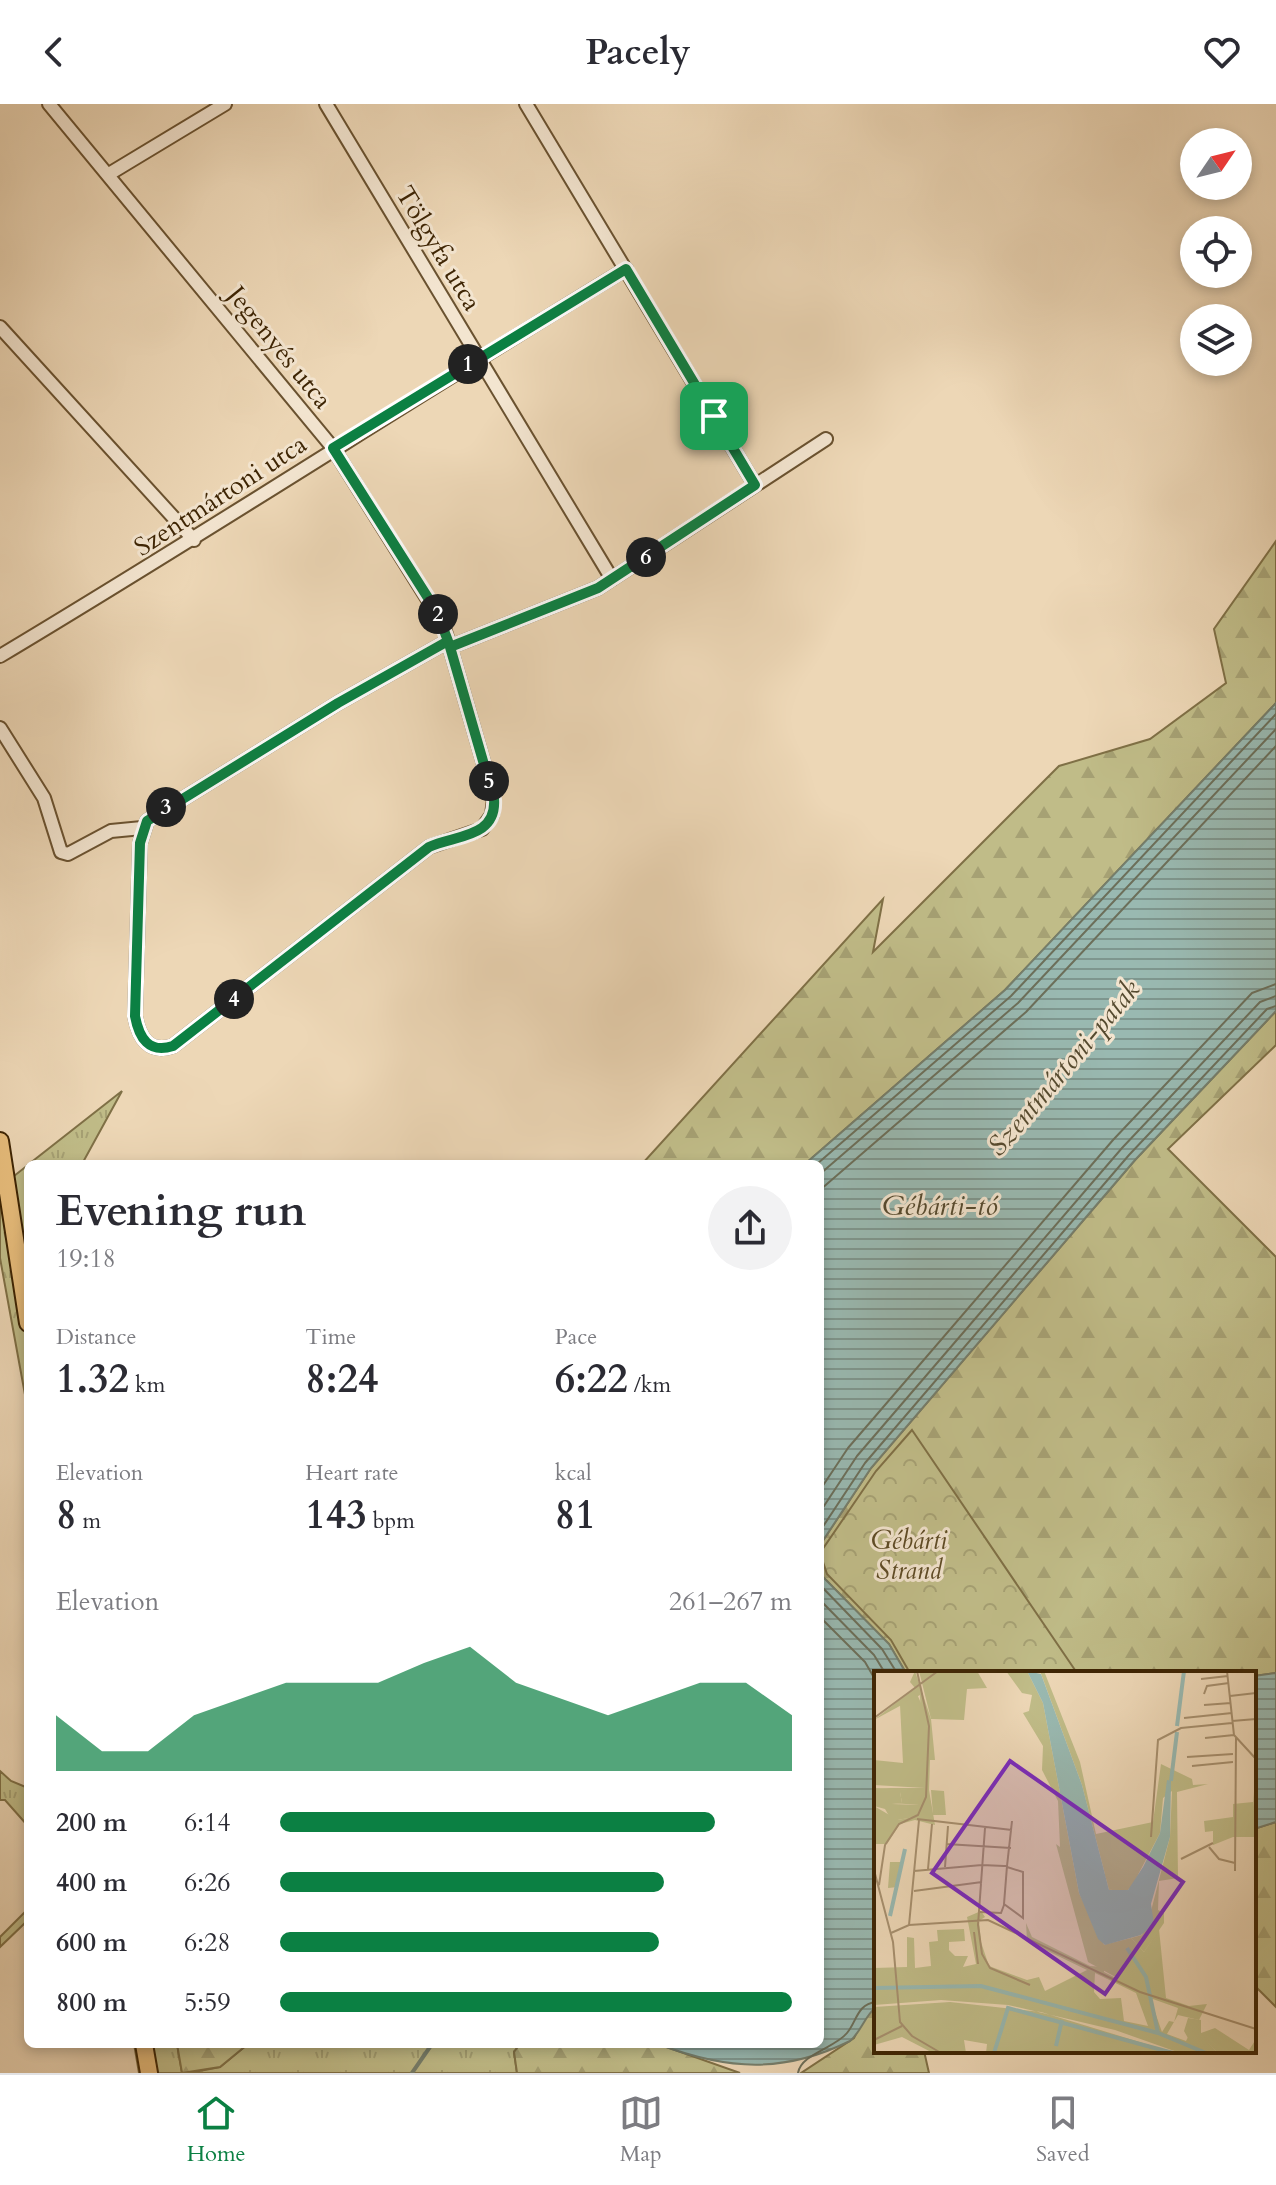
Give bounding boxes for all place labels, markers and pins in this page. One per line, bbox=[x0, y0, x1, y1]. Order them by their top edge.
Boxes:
pin: 1 bbox=[448, 344, 488, 384]
pin bbox=[680, 382, 748, 450]
pin: 6 bbox=[626, 537, 666, 577]
pin: 2 bbox=[418, 594, 458, 634]
pin: 5 bbox=[469, 761, 509, 801]
pin: 3 bbox=[146, 787, 186, 827]
pin: 4 bbox=[214, 979, 254, 1019]

